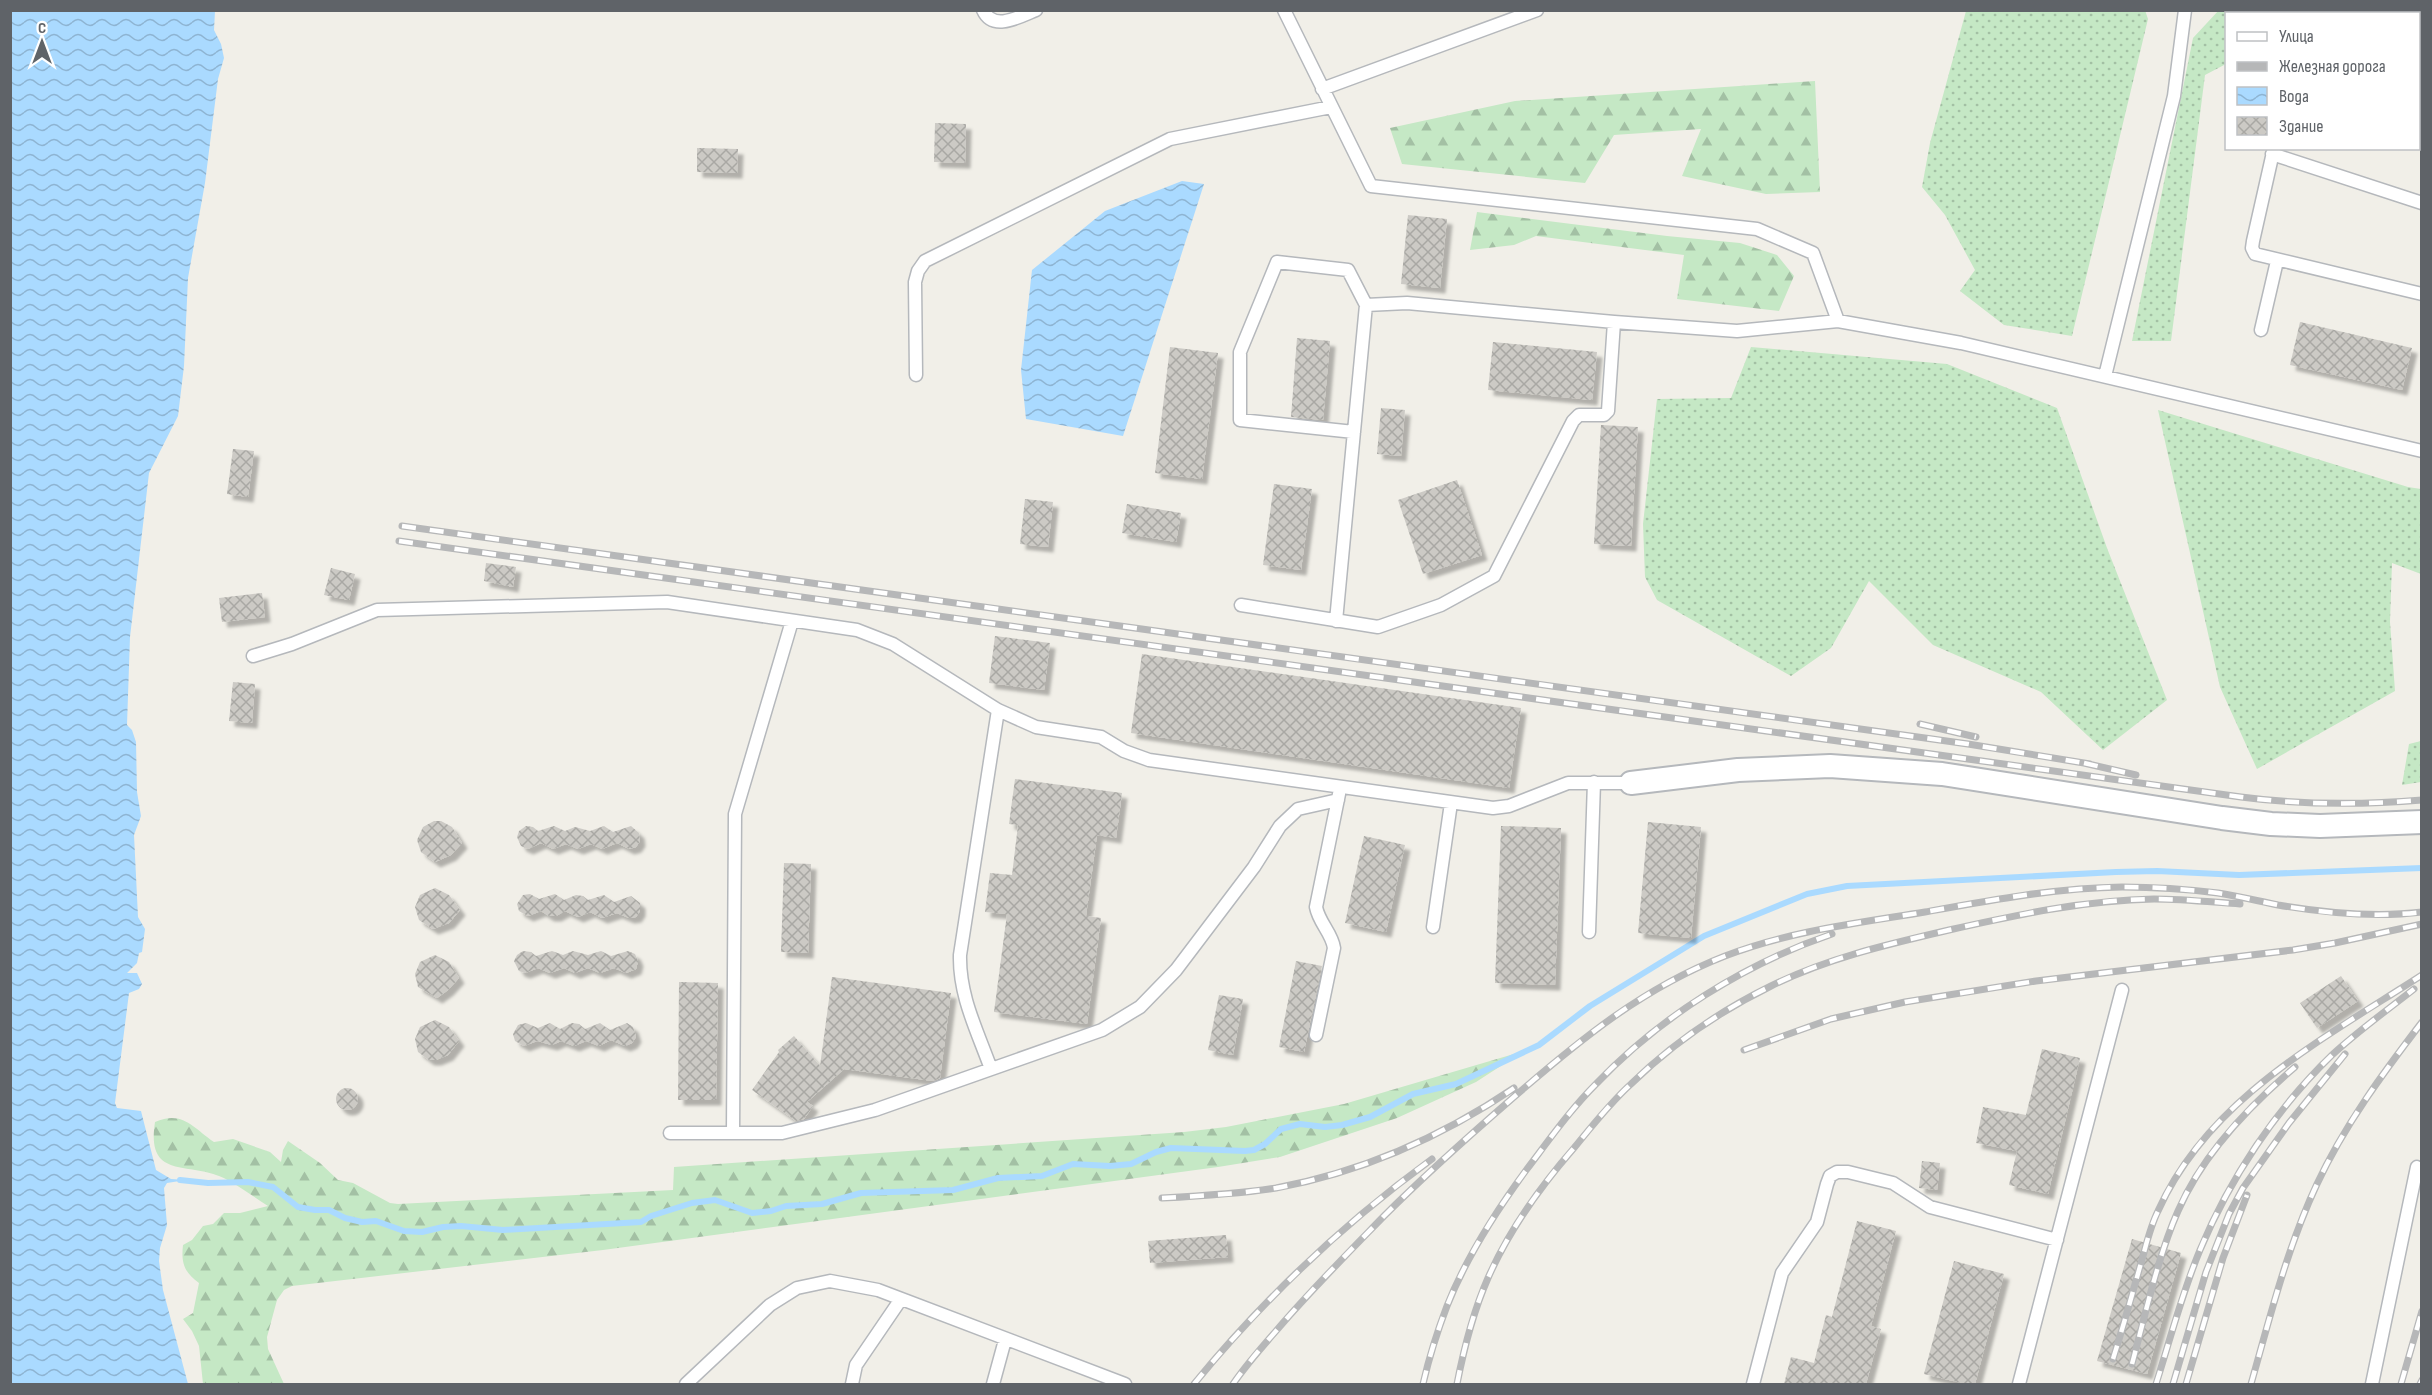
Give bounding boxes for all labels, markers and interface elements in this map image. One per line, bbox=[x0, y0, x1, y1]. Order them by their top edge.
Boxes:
north arrow bbox=[12, 12, 72, 72]
legend bbox=[2225, 12, 2420, 150]
text: С bbox=[38, 19, 46, 38]
text: Улица bbox=[2279, 26, 2314, 47]
text: Железная дорога bbox=[2279, 56, 2386, 77]
text: Вода bbox=[2279, 86, 2309, 107]
text: Здание bbox=[2279, 116, 2324, 137]

